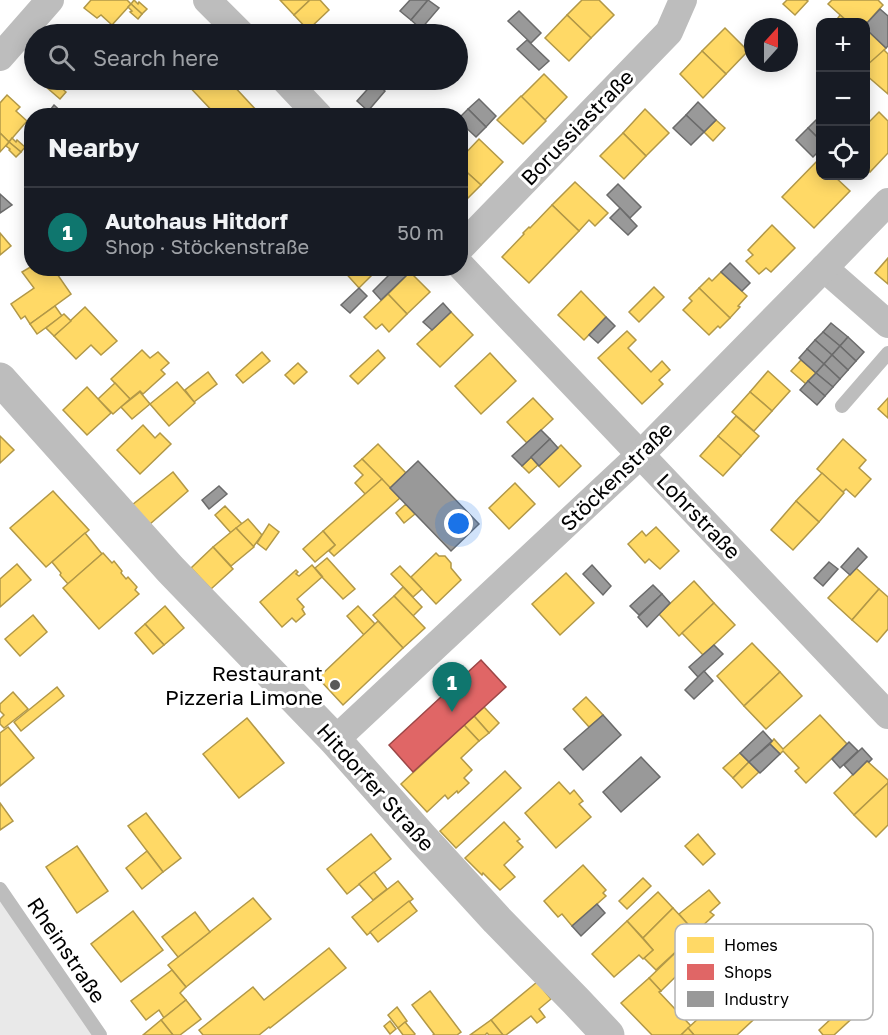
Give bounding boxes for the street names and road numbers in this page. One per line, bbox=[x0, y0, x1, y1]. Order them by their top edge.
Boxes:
street label: Borussiastraße bbox=[515, 64, 639, 190]
street label: Stöckenstraße bbox=[555, 416, 677, 536]
street label: Lohrstraße bbox=[652, 468, 746, 564]
street label: Hitdorfer Straße bbox=[312, 718, 440, 856]
street label: Rheinstraße bbox=[22, 892, 112, 1008]

